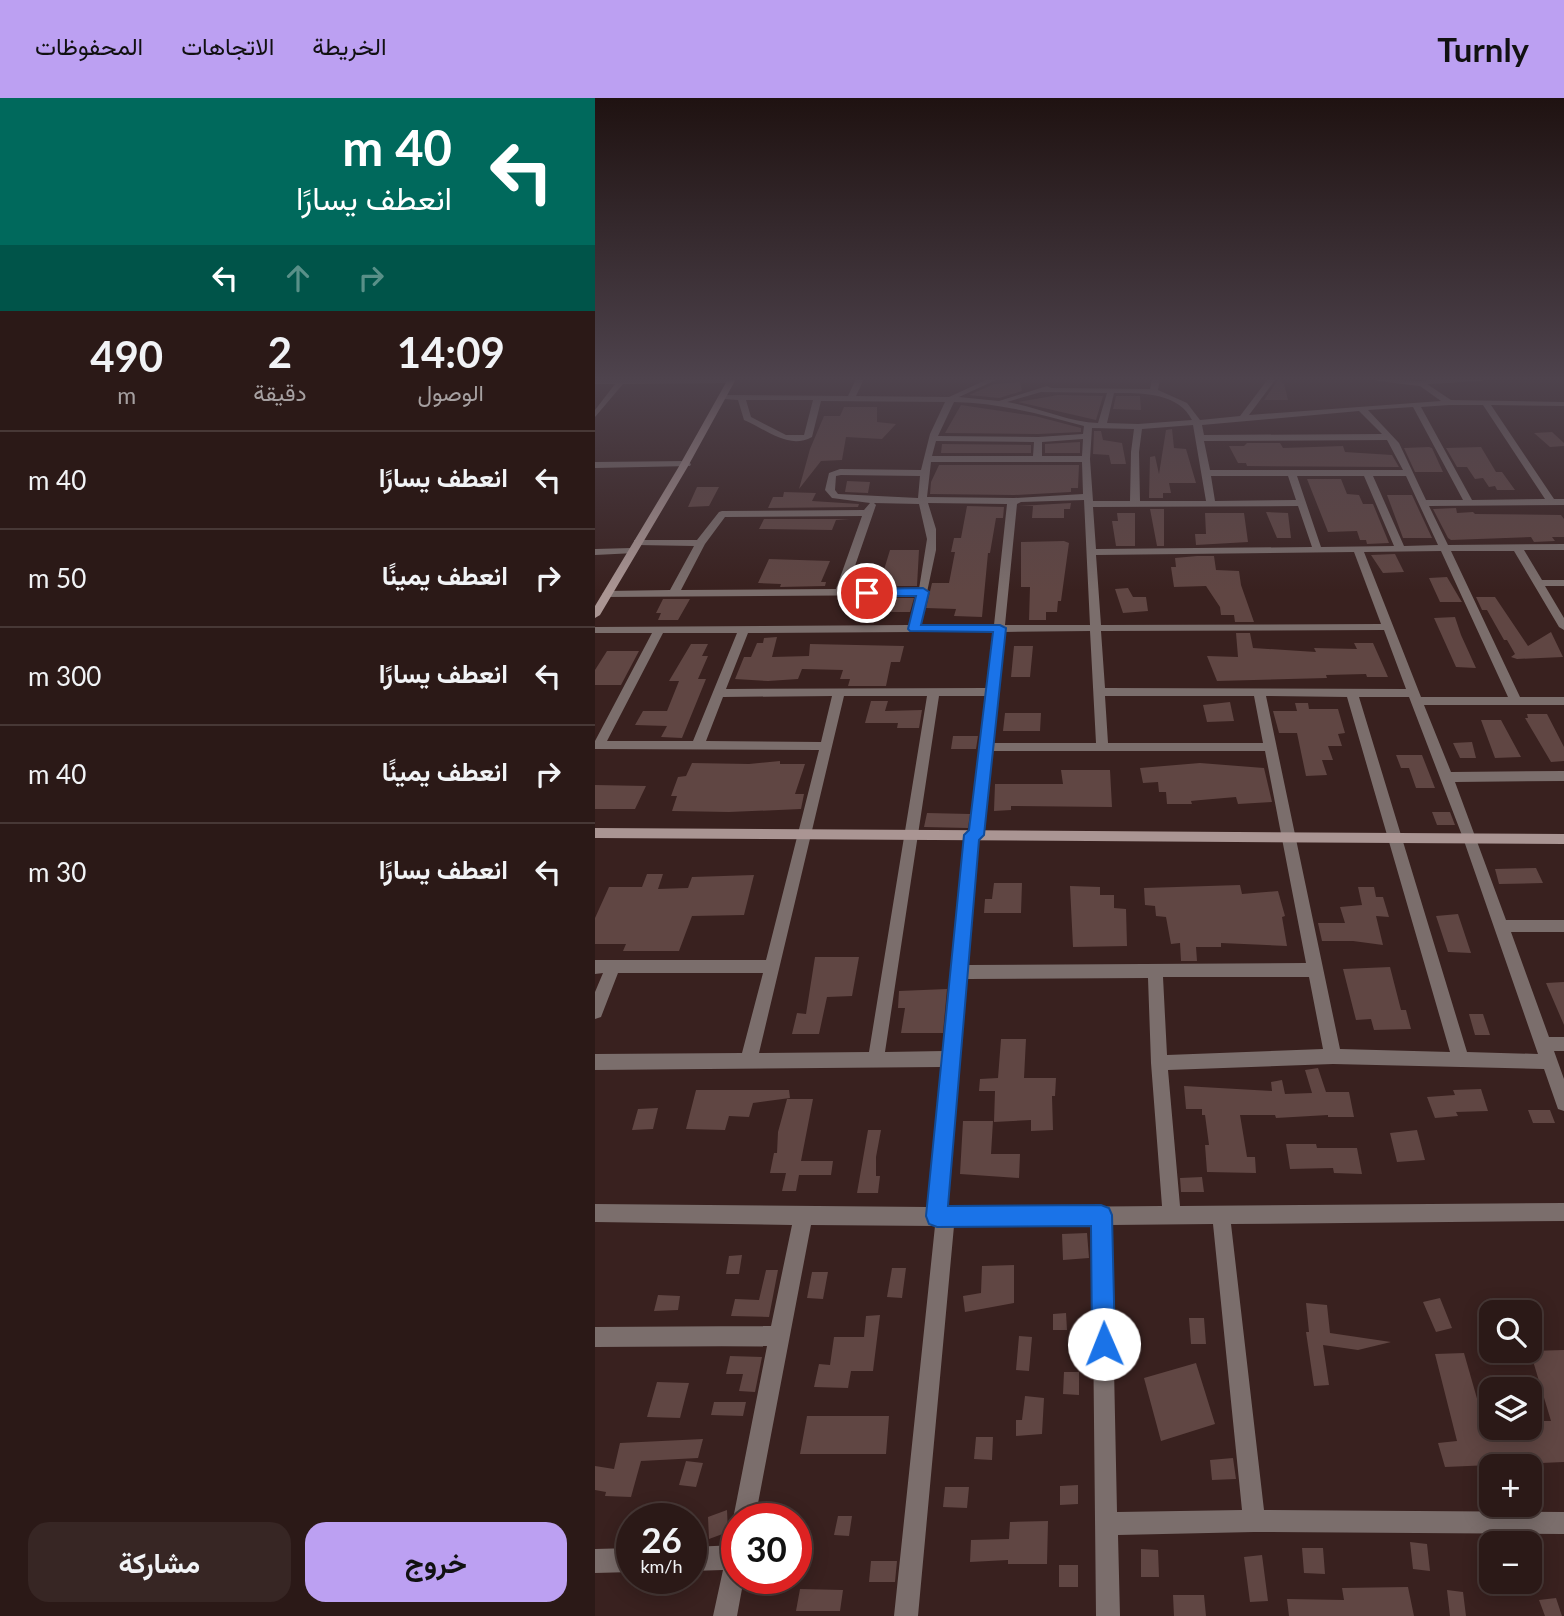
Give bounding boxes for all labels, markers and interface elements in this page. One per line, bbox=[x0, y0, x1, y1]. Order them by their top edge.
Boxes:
text: Turnly bbox=[1437, 29, 1529, 69]
text: المحفوظات bbox=[35, 31, 143, 60]
text: الاتجاهات bbox=[181, 31, 274, 60]
text: الخريطة bbox=[312, 31, 387, 60]
text: 40 m bbox=[342, 118, 452, 176]
icon: left bbox=[476, 126, 567, 217]
text: انعطف يسارًا bbox=[296, 178, 452, 217]
icon: left bbox=[206, 259, 244, 297]
icon: ahead bbox=[279, 259, 317, 297]
icon: right bbox=[352, 259, 390, 297]
text: 2 bbox=[268, 327, 292, 377]
text: 14:09 bbox=[397, 327, 505, 377]
text: 490 bbox=[90, 331, 163, 381]
text: دقيقة bbox=[253, 378, 307, 406]
text: الوصول bbox=[418, 378, 484, 406]
text: m bbox=[117, 381, 136, 409]
text: انعطف يسارًا bbox=[379, 461, 508, 493]
icon: left bbox=[529, 461, 567, 499]
text: 40 m bbox=[28, 464, 86, 496]
text: انعطف يمينًا bbox=[382, 559, 508, 591]
icon: right bbox=[529, 559, 567, 597]
text: 50 m bbox=[28, 562, 86, 594]
pin bbox=[837, 563, 897, 623]
icon: arrive bbox=[848, 574, 886, 612]
text: انعطف يسارًا bbox=[379, 657, 508, 689]
icon: left bbox=[529, 657, 567, 695]
text: 300 m bbox=[28, 660, 101, 692]
text: انعطف يمينًا bbox=[382, 755, 508, 787]
icon: right bbox=[529, 755, 567, 793]
text: 40 m bbox=[28, 758, 86, 790]
text: انعطف يسارًا bbox=[379, 853, 508, 885]
icon: left bbox=[529, 853, 567, 891]
text: 30 m bbox=[28, 856, 86, 888]
map controls bbox=[1479, 1300, 1542, 1594]
button: search bbox=[1479, 1300, 1542, 1363]
position arrow bbox=[1067, 1307, 1141, 1381]
button: layers bbox=[1479, 1377, 1542, 1440]
button: + bbox=[1479, 1454, 1542, 1517]
speed limit sign: 30 bbox=[721, 1503, 812, 1594]
text: 26 bbox=[641, 1518, 682, 1560]
button: مشاركة bbox=[28, 1522, 291, 1602]
button: خروج bbox=[305, 1522, 567, 1602]
button: − bbox=[1479, 1531, 1542, 1594]
text: km/h bbox=[640, 1555, 683, 1577]

